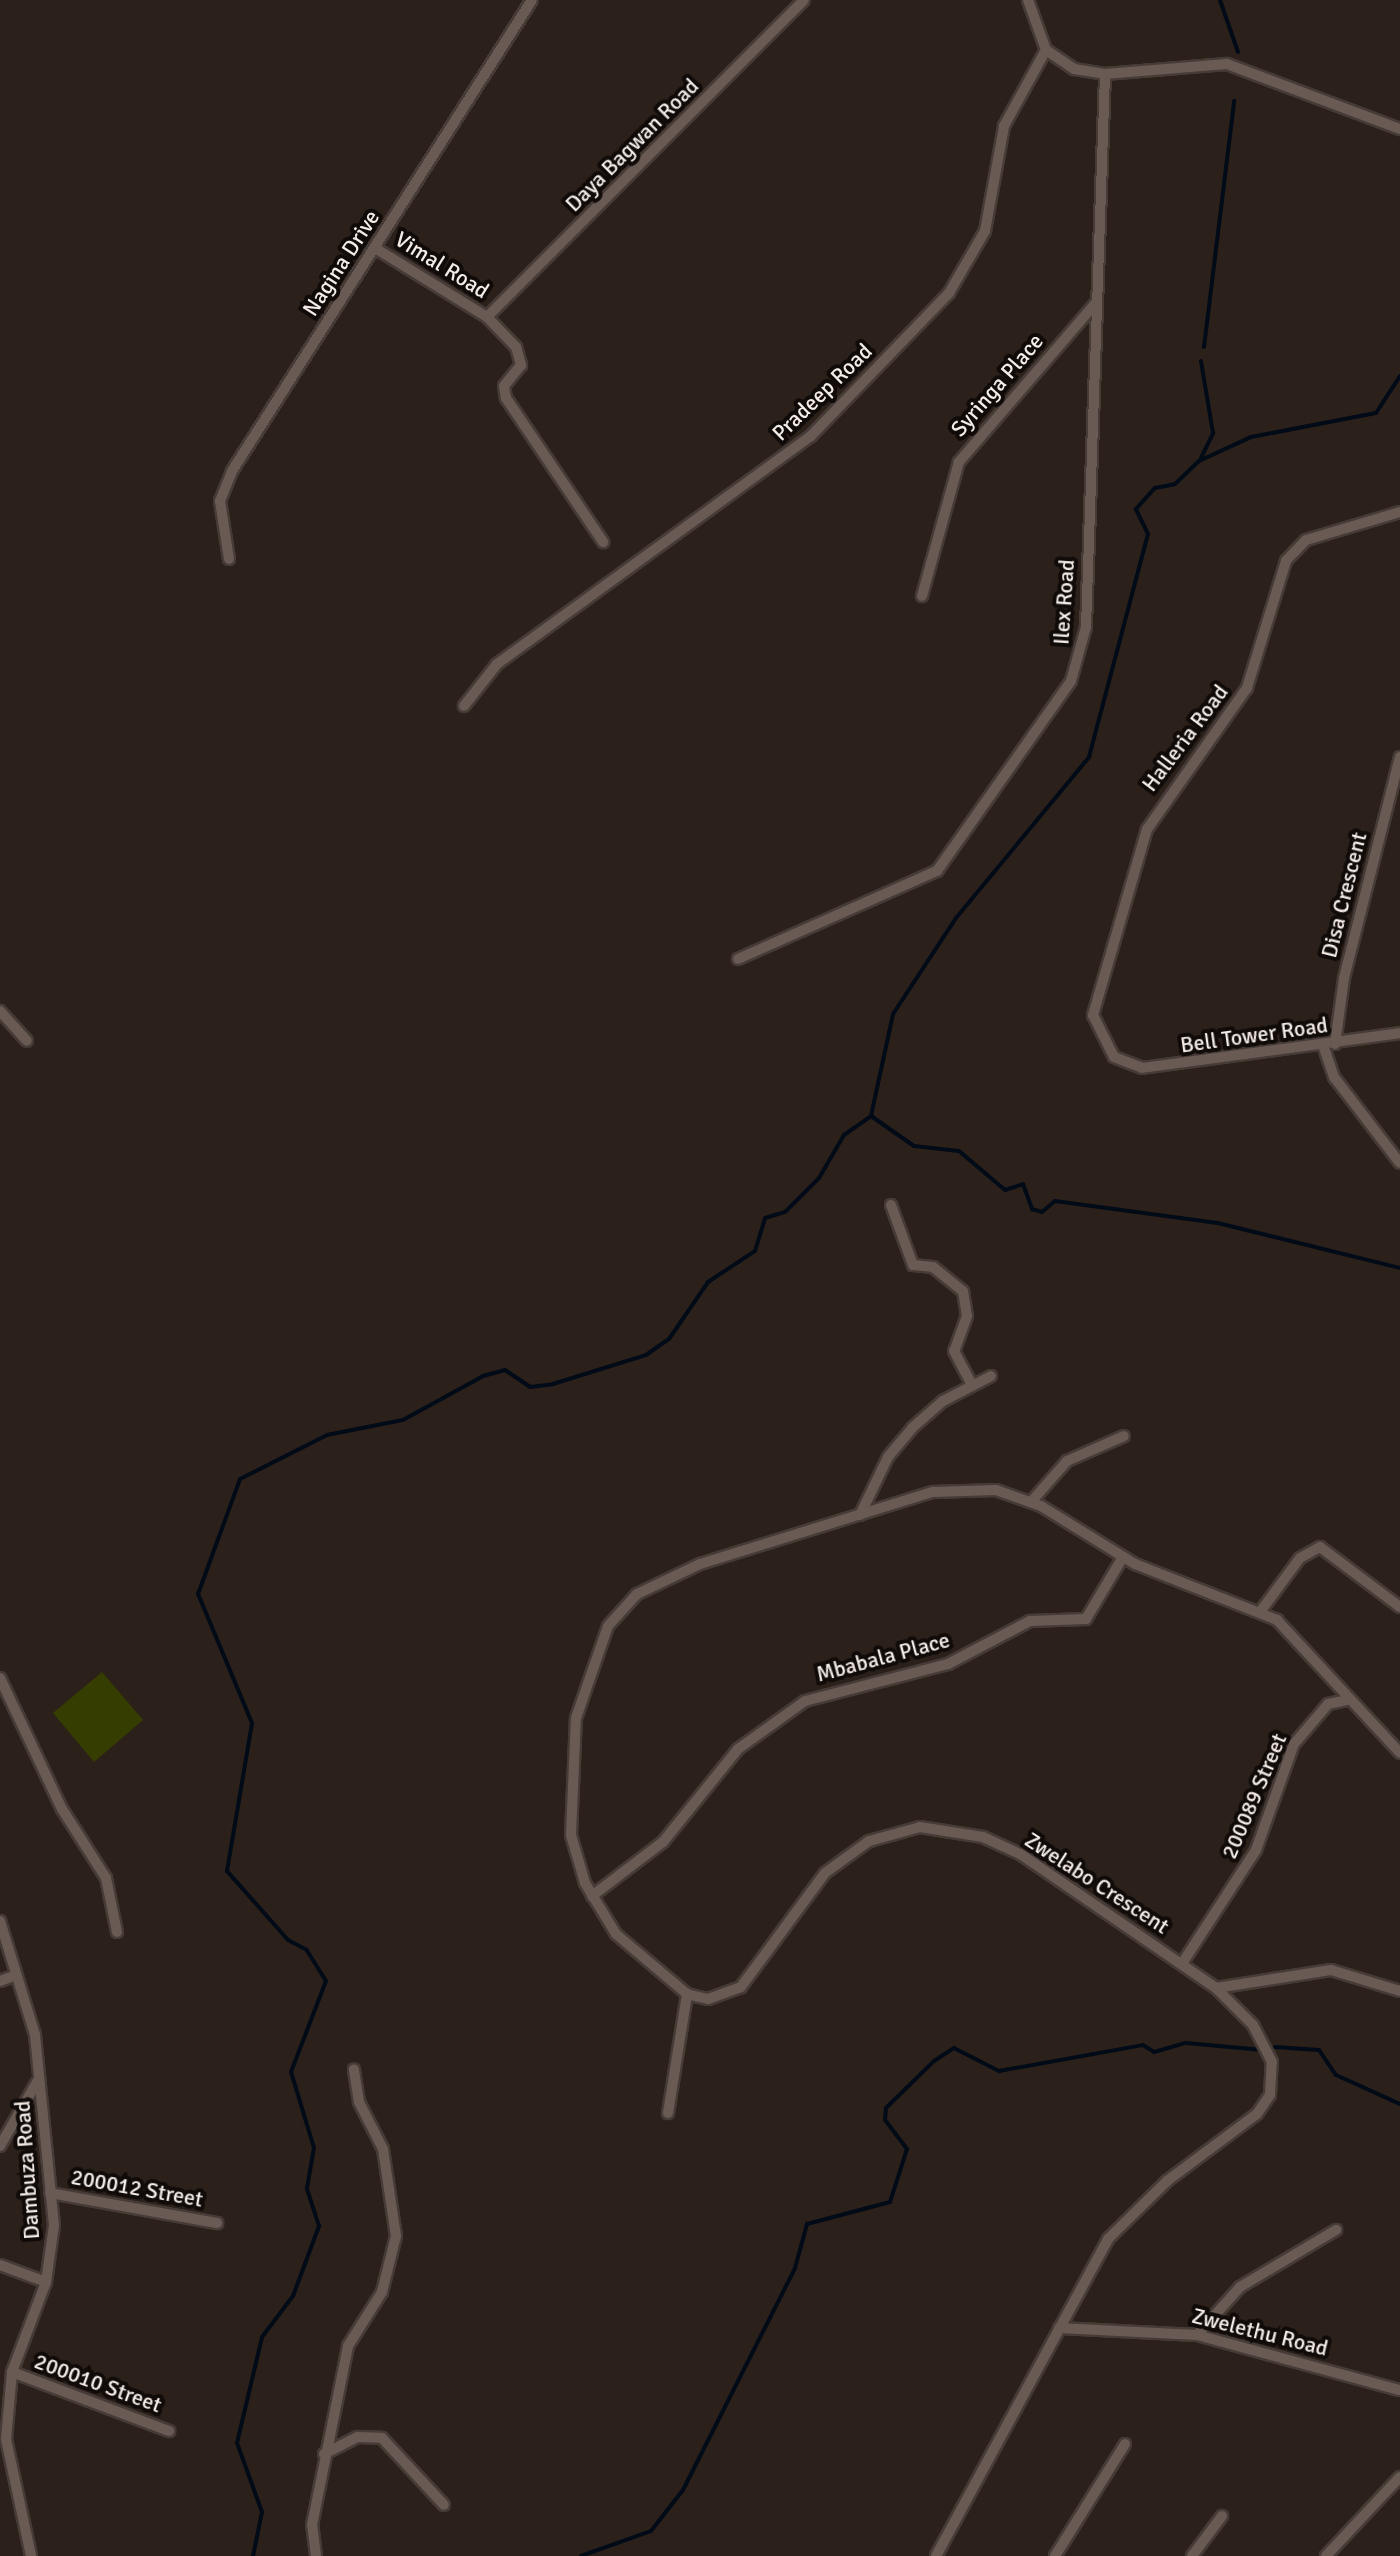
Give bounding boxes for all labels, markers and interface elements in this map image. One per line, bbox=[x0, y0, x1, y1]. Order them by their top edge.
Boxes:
street label: Daya Bagwan Road bbox=[560, 73, 704, 217]
street label: Nagina Drive bbox=[297, 205, 385, 321]
street label: Vimal Road bbox=[390, 226, 494, 304]
street label: Syringa Place bbox=[945, 328, 1049, 442]
street label: Pradeep Road bbox=[767, 338, 877, 446]
street label: Ilex Road bbox=[1048, 558, 1080, 646]
street label: Halleria Road bbox=[1136, 679, 1234, 797]
street label: Disa Crescent bbox=[1316, 830, 1372, 960]
street label: Bell Tower Road bbox=[1179, 1012, 1329, 1058]
street label: Mbabala Place bbox=[813, 1627, 953, 1687]
street label: 200089 Street bbox=[1216, 1729, 1292, 1863]
street label: Zwelabo Crescent bbox=[1020, 1827, 1174, 1939]
street label: Dambuza Road bbox=[9, 2100, 45, 2240]
street label: 200012 Street bbox=[69, 2163, 205, 2213]
street label: Zwelethu Road bbox=[1189, 2302, 1331, 2362]
street label: 200010 Street bbox=[31, 2348, 165, 2418]

